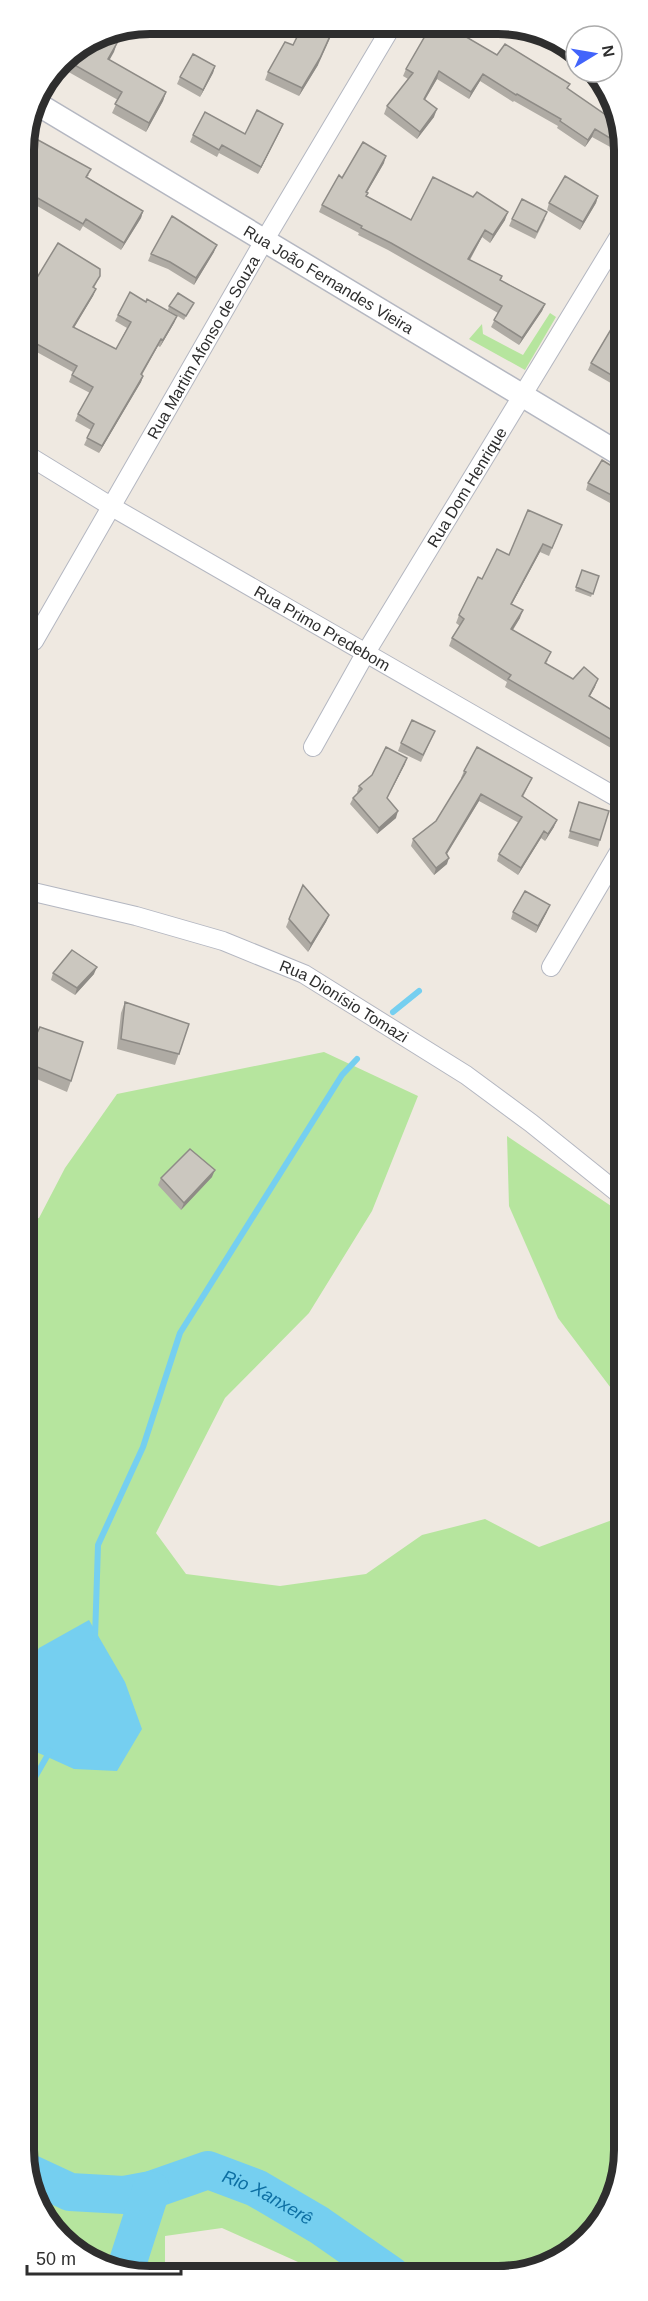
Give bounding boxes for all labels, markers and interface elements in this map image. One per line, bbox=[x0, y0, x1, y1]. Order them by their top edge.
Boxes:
north arrow bbox=[564, 24, 624, 84]
text: N bbox=[599, 44, 618, 59]
street label: Rua João Fernandes Vieira bbox=[241, 222, 417, 337]
street label: Rua Martim Afonso de Souza bbox=[144, 253, 262, 442]
street label: Rua Dom Henrique bbox=[424, 424, 510, 550]
street label: Rua Primo Predebom bbox=[251, 582, 393, 674]
street label: Rua Dionísio Tomazi bbox=[277, 957, 411, 1045]
water label: Rio Xanxerê bbox=[220, 2166, 316, 2229]
scale bar bbox=[27, 2238, 182, 2276]
text: 50 m bbox=[36, 2249, 76, 2269]

